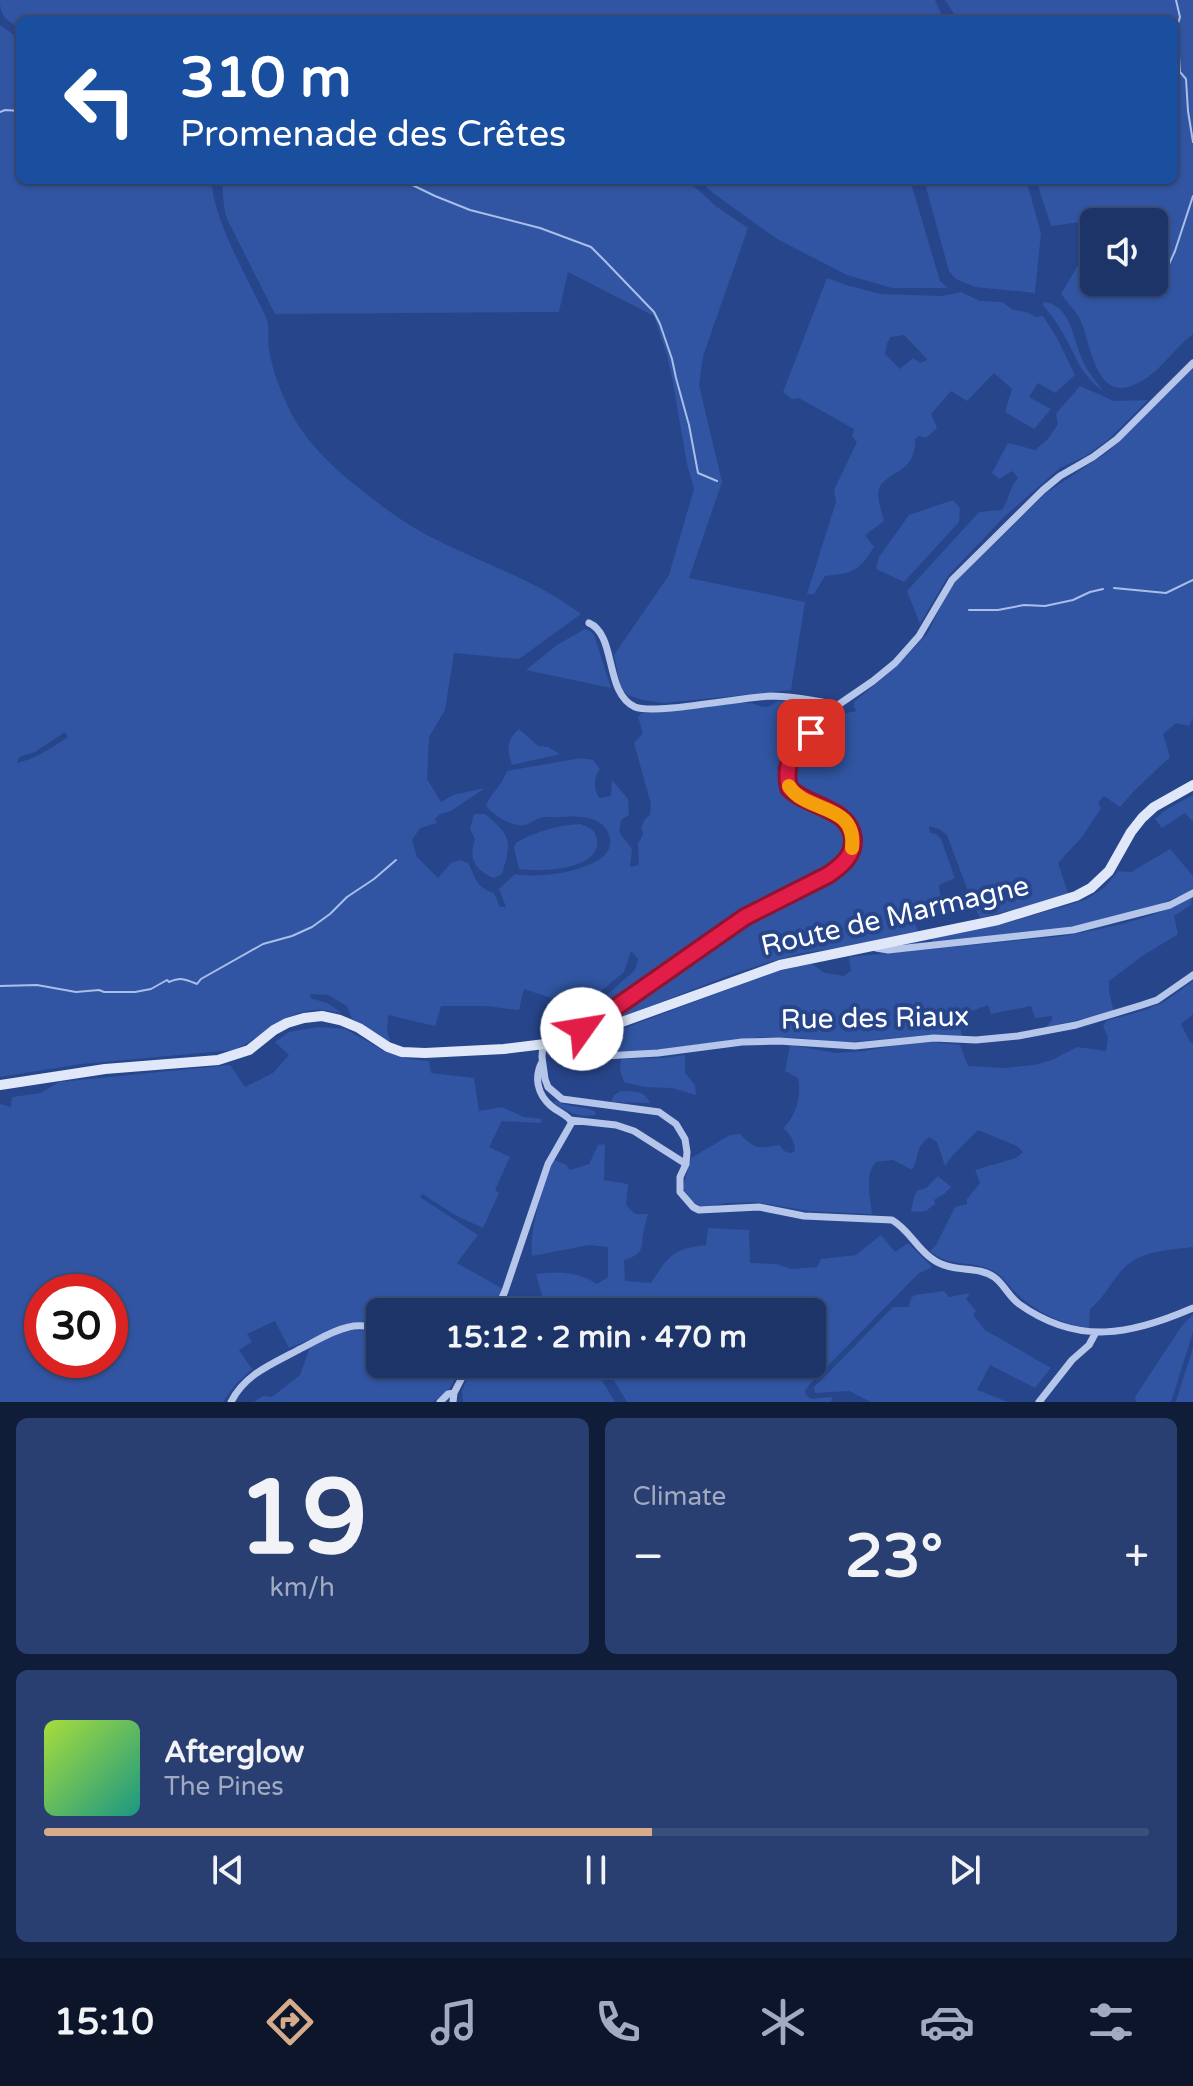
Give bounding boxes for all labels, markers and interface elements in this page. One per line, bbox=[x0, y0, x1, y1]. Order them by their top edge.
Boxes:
text: 310 m bbox=[180, 45, 351, 112]
icon: left bbox=[48, 48, 152, 152]
text: Promenade des Crêtes bbox=[180, 113, 566, 156]
map controls bbox=[1080, 208, 1168, 296]
button: sound bbox=[1080, 208, 1168, 296]
pin bbox=[777, 699, 845, 767]
icon: arrive bbox=[789, 711, 833, 755]
street label: Route de Marmagne bbox=[758, 869, 1032, 963]
position arrow bbox=[540, 987, 624, 1071]
street label: Rue des Riaux bbox=[780, 999, 970, 1037]
speed limit sign: 30 bbox=[24, 1274, 128, 1378]
text: 15:12 · 2 min · 470 m bbox=[445, 1319, 747, 1356]
text: 19 bbox=[237, 1457, 368, 1582]
text: Climate bbox=[633, 1481, 726, 1512]
text: 23° bbox=[845, 1521, 943, 1593]
text: − bbox=[633, 1531, 664, 1584]
text: + bbox=[1124, 1531, 1149, 1584]
text: km/h bbox=[270, 1572, 335, 1603]
text: Afterglow bbox=[164, 1734, 304, 1771]
text: The Pines bbox=[164, 1771, 284, 1802]
icon: previous bbox=[206, 1848, 250, 1892]
icon: pause bbox=[574, 1848, 618, 1892]
icon: next bbox=[943, 1848, 987, 1892]
icon: directions bbox=[262, 1994, 318, 2050]
icon: music bbox=[426, 1994, 482, 2050]
icon: phone bbox=[590, 1994, 646, 2050]
icon: climate bbox=[755, 1994, 811, 2050]
icon: car bbox=[919, 1994, 975, 2050]
icon: filters bbox=[1083, 1994, 1139, 2050]
text: 15:10 bbox=[54, 2001, 154, 2044]

